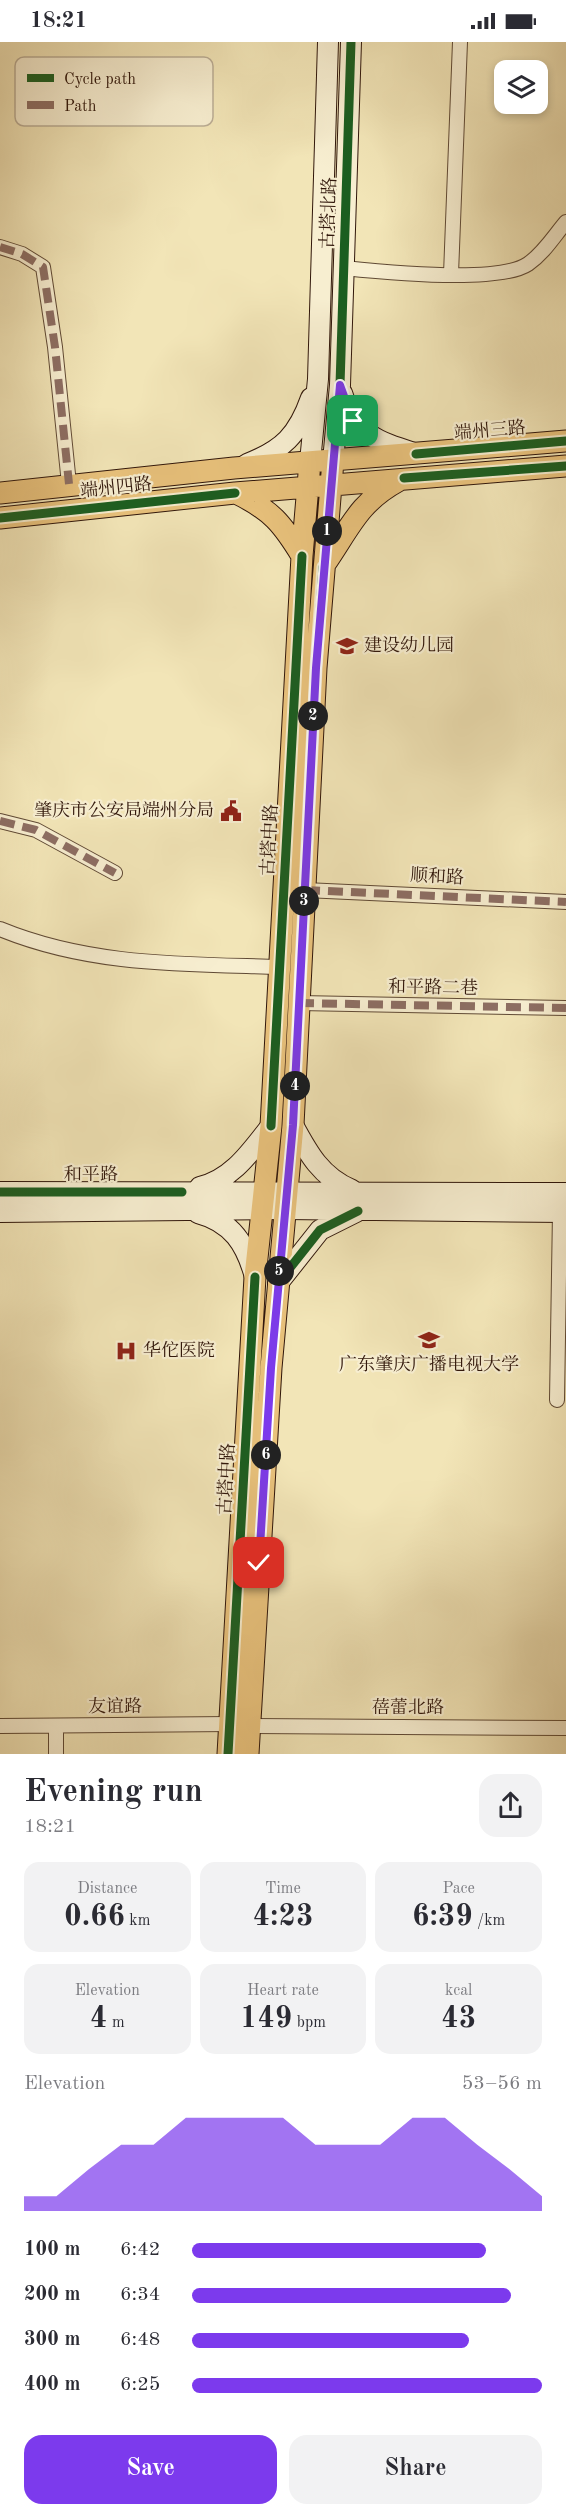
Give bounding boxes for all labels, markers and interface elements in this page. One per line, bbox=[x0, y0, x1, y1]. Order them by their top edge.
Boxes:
text: 18:21 bbox=[30, 10, 87, 32]
legend bbox=[15, 57, 213, 126]
map controls bbox=[494, 60, 548, 114]
button: layers bbox=[494, 60, 548, 114]
text: Cycle path bbox=[64, 72, 136, 88]
text: Path bbox=[64, 99, 97, 115]
street label: 古塔北路 bbox=[317, 177, 339, 249]
pin bbox=[327, 395, 378, 446]
icon: arrive bbox=[336, 404, 369, 437]
street label: 端州三路 bbox=[453, 417, 527, 443]
street label: 端州四路 bbox=[79, 473, 153, 501]
pin: 1 bbox=[312, 516, 342, 546]
text: 1 bbox=[322, 523, 332, 539]
school or university icon: 建设幼儿园 bbox=[335, 634, 359, 658]
place label: 建设幼儿园 bbox=[364, 635, 454, 655]
pin: 2 bbox=[298, 701, 328, 731]
text: 2 bbox=[308, 708, 318, 724]
public building icon: 肇庆市公安局端州分局 bbox=[219, 799, 243, 823]
place label: 肇庆市公安局端州分局 bbox=[34, 800, 214, 820]
street label: 古塔中路 bbox=[257, 803, 281, 876]
street label: 顺和路 bbox=[410, 865, 465, 887]
pin: 3 bbox=[289, 886, 319, 916]
text: 3 bbox=[299, 893, 309, 909]
street label: 和平路二巷 bbox=[388, 976, 478, 998]
pin: 4 bbox=[280, 1071, 310, 1101]
text: 4 bbox=[290, 1078, 300, 1094]
street label: 和平路 bbox=[64, 1164, 118, 1184]
pin: 5 bbox=[264, 1256, 294, 1286]
text: 5 bbox=[274, 1263, 284, 1279]
school or university icon: 广东肇庆广播电视大学 bbox=[417, 1328, 441, 1352]
hospital icon: 华佗医院 bbox=[114, 1339, 138, 1363]
place label: 华佗医院 bbox=[143, 1340, 215, 1360]
place label: 广东肇庆广播电视大学 bbox=[339, 1354, 519, 1374]
pin: 6 bbox=[251, 1440, 281, 1470]
street label: 古塔中路 bbox=[214, 1442, 238, 1515]
text: 6 bbox=[261, 1447, 271, 1463]
pin bbox=[233, 1537, 284, 1588]
icon: check bbox=[242, 1546, 275, 1579]
street label: 友谊路 bbox=[88, 1696, 142, 1716]
street label: 蓓蕾北路 bbox=[372, 1697, 444, 1717]
button: share bbox=[479, 1774, 542, 1837]
text: Evening run bbox=[24, 1776, 203, 1809]
text: 18:21 bbox=[24, 1817, 76, 1837]
text: Distance bbox=[77, 1881, 137, 1897]
text: Time bbox=[265, 1881, 301, 1897]
text: Pace bbox=[442, 1881, 475, 1897]
text: 0.66 bbox=[64, 1902, 125, 1932]
text: 4:23 bbox=[253, 1902, 313, 1932]
text: 6:39 bbox=[412, 1902, 473, 1932]
text: km bbox=[125, 1913, 150, 1929]
text: /km bbox=[473, 1913, 505, 1929]
text: Elevation bbox=[75, 1983, 140, 1999]
text: Heart rate bbox=[247, 1983, 319, 1999]
text: kcal bbox=[445, 1983, 472, 1999]
text: 4 bbox=[90, 2004, 107, 2034]
text: 149 bbox=[240, 2004, 292, 2034]
text: 43 bbox=[441, 2004, 476, 2034]
text: m bbox=[107, 2015, 125, 2031]
text: bpm bbox=[292, 2015, 326, 2031]
text: Elevation bbox=[24, 2074, 105, 2094]
text: 53–56 m bbox=[462, 2074, 542, 2094]
text: 100 m bbox=[24, 2240, 80, 2260]
text: 6:42 bbox=[120, 2240, 160, 2260]
text: 200 m bbox=[24, 2285, 80, 2305]
text: 6:34 bbox=[120, 2285, 160, 2305]
text: 300 m bbox=[24, 2330, 80, 2350]
text: 6:48 bbox=[120, 2330, 160, 2350]
text: 400 m bbox=[24, 2375, 80, 2395]
text: 6:25 bbox=[120, 2375, 160, 2395]
button: Save bbox=[24, 2435, 277, 2504]
button: Share bbox=[289, 2435, 542, 2504]

